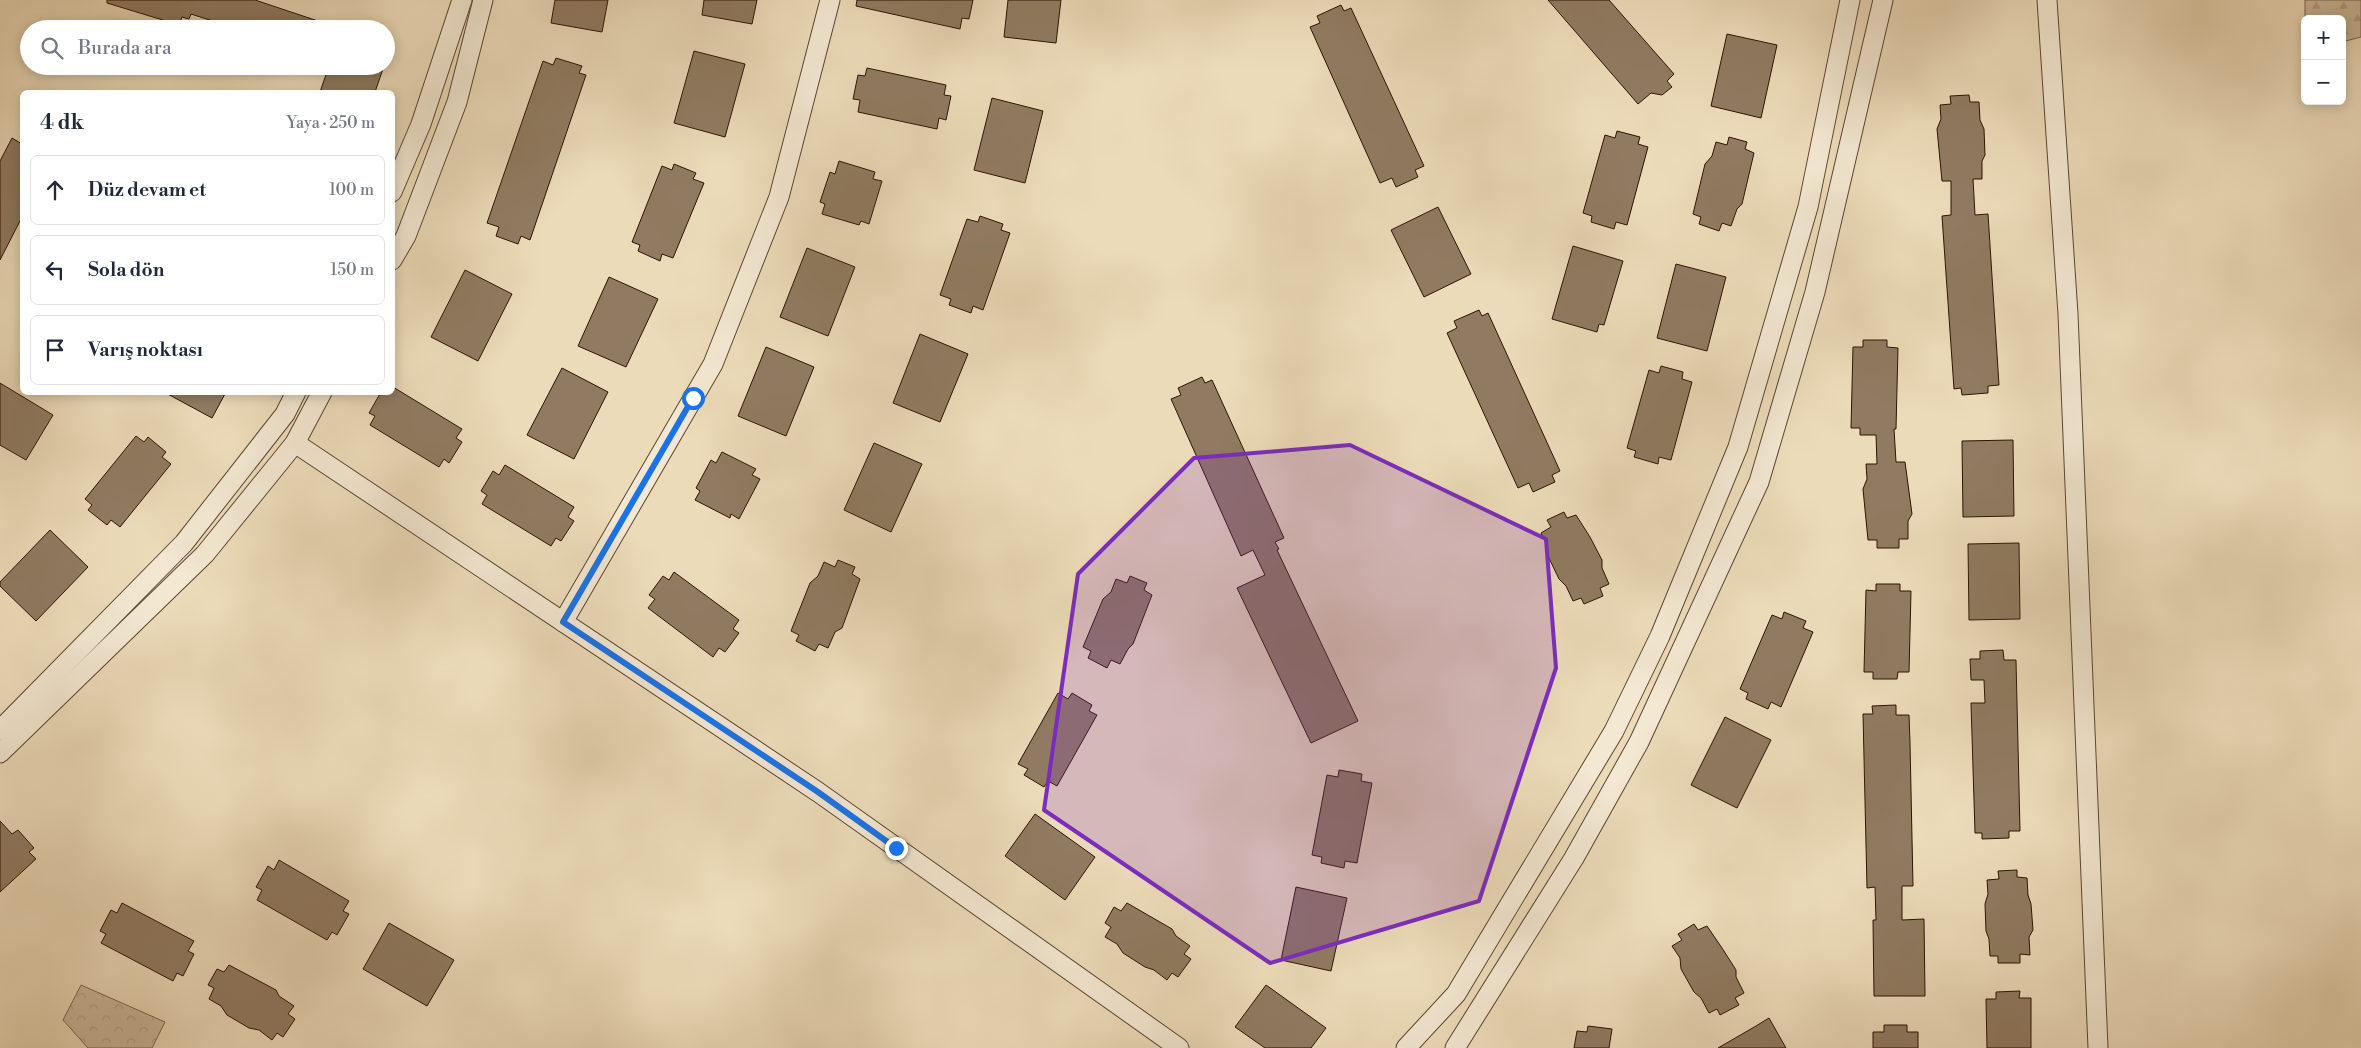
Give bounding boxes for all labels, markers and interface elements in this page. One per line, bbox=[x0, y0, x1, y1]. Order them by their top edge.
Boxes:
map controls bbox=[2301, 15, 2346, 105]
button: + bbox=[2301, 15, 2346, 60]
search box bbox=[20, 20, 395, 75]
icon: search bbox=[38, 34, 66, 62]
text: Burada ara bbox=[78, 36, 172, 60]
button: − bbox=[2301, 60, 2346, 105]
text: 4 dk bbox=[40, 110, 84, 136]
text: Yaya · 250 m bbox=[286, 113, 375, 133]
icon: ahead bbox=[41, 176, 69, 204]
text: Düz devam et bbox=[88, 178, 206, 202]
text: 100 m bbox=[329, 180, 374, 200]
icon: left bbox=[41, 256, 69, 284]
text: Sola dön bbox=[88, 258, 164, 282]
text: 150 m bbox=[330, 260, 374, 280]
icon: arrive bbox=[41, 336, 69, 364]
text: Varış noktası bbox=[88, 338, 203, 362]
route start bbox=[682, 387, 705, 410]
route end bbox=[885, 837, 908, 860]

